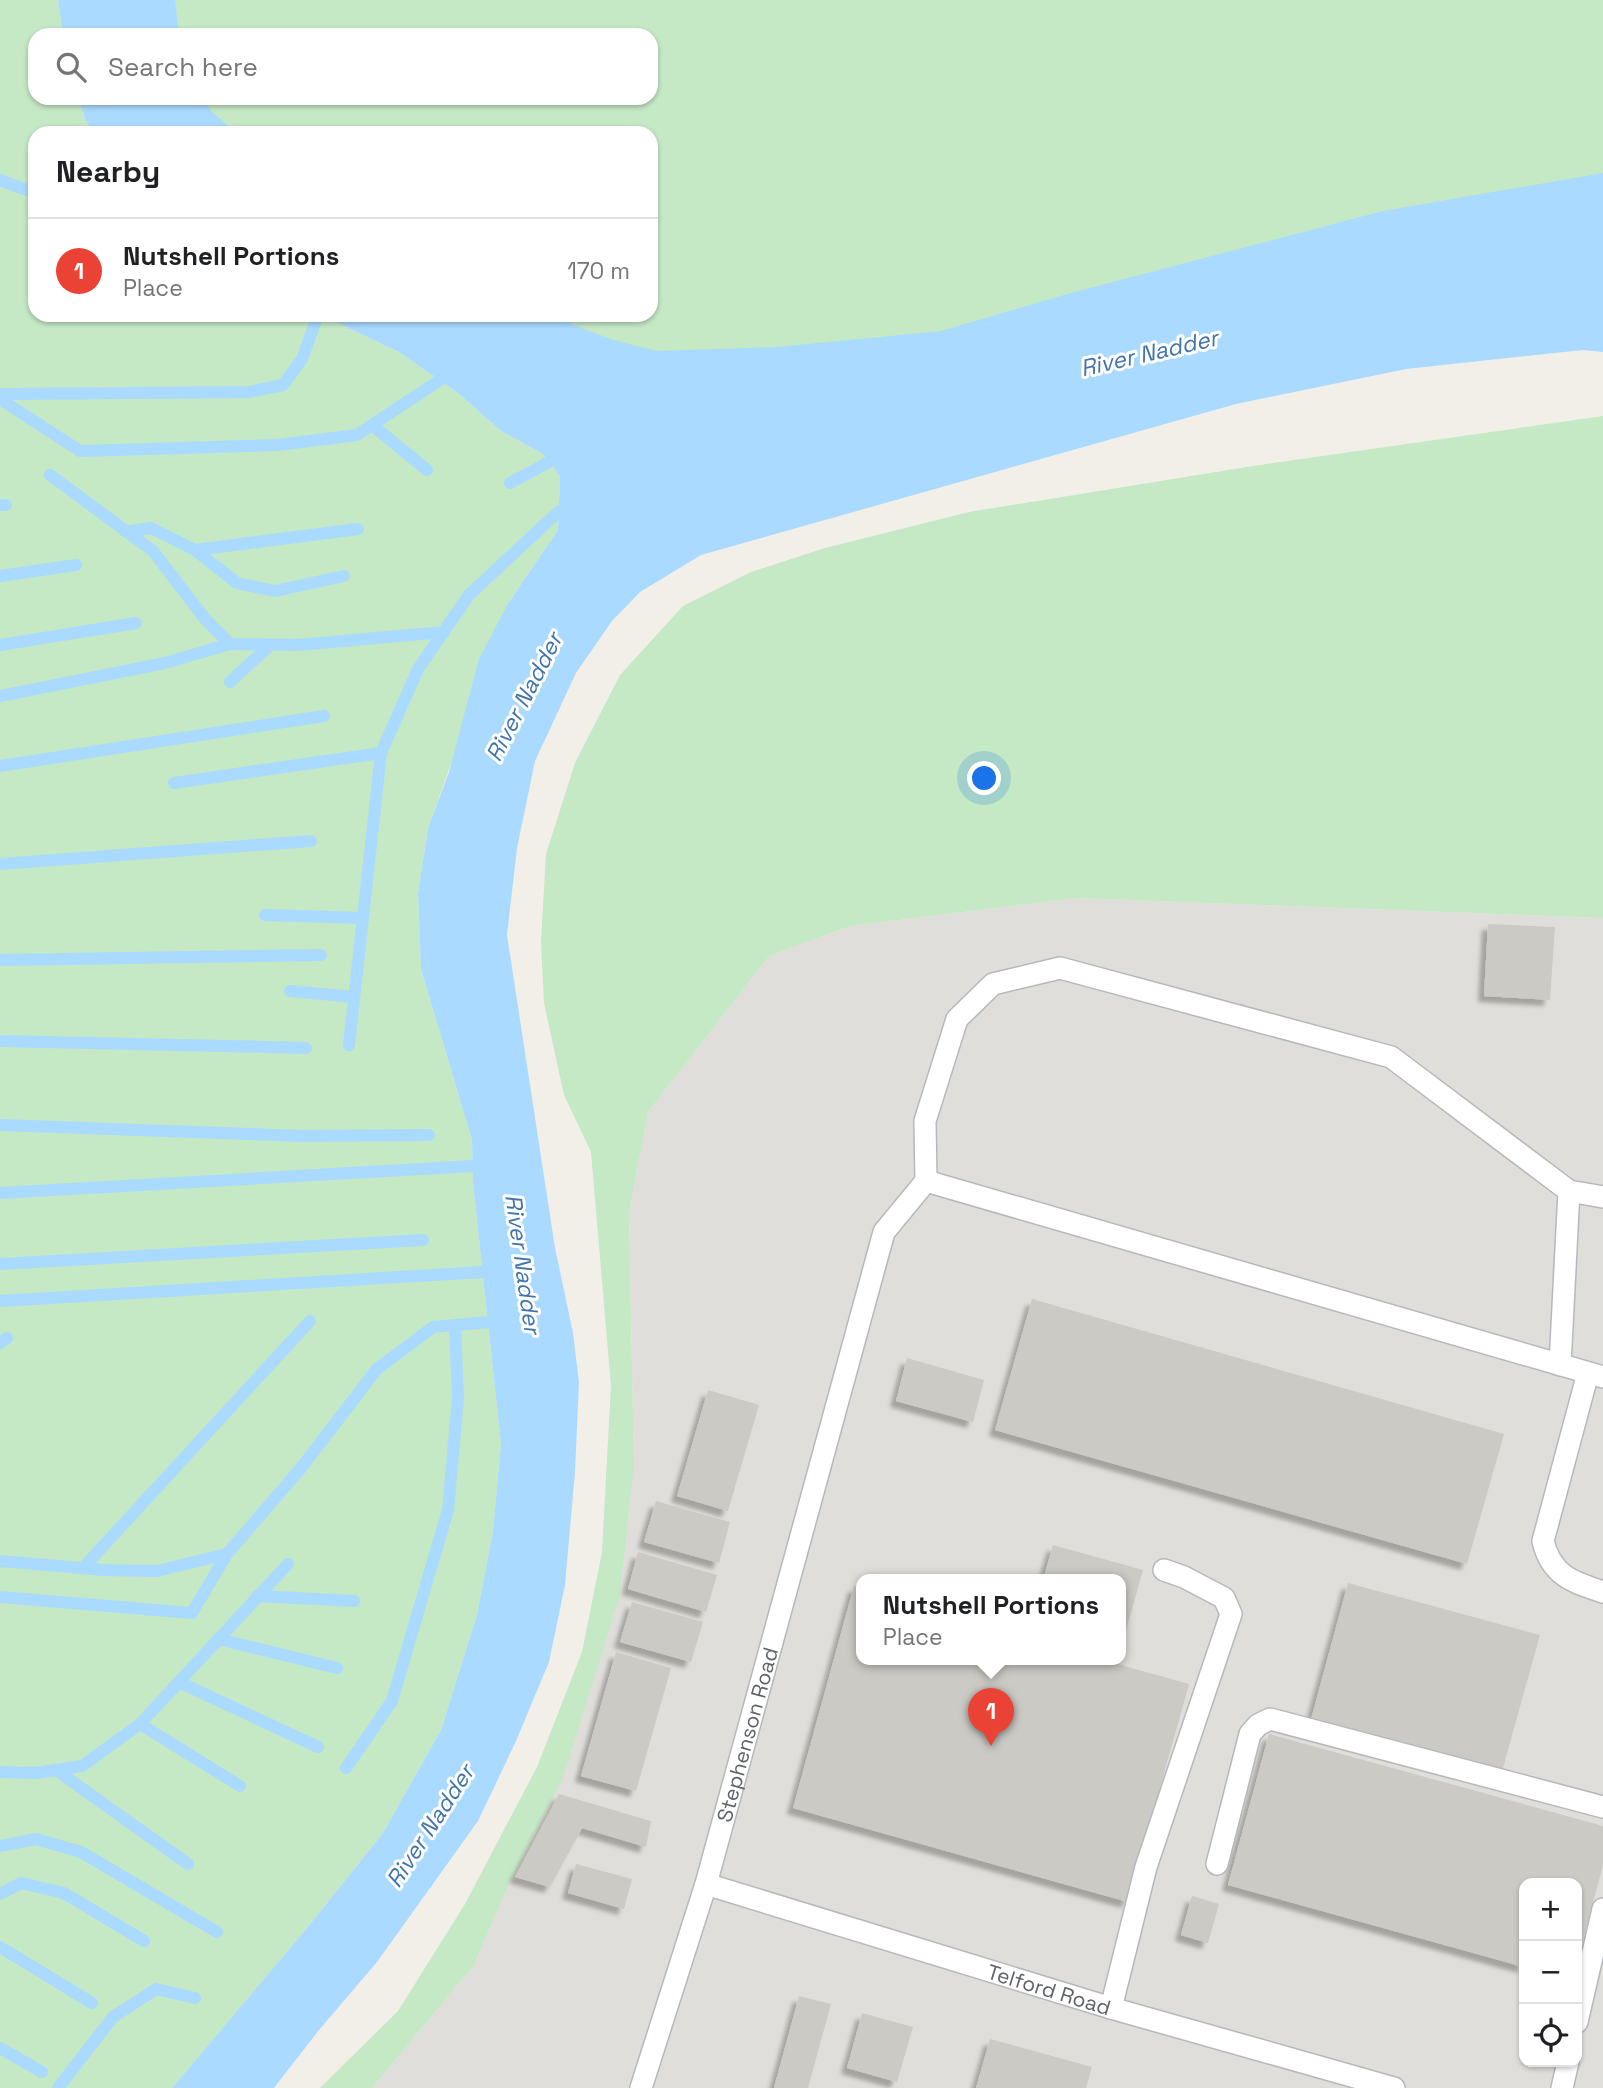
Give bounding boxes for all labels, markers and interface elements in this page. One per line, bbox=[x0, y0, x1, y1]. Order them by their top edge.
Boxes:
search box bbox=[28, 28, 658, 105]
icon: search bbox=[52, 48, 90, 86]
text: Search here bbox=[108, 50, 258, 84]
text: Nearby bbox=[56, 152, 160, 191]
text: Nutshell Portions bbox=[123, 239, 339, 273]
text: 1 bbox=[74, 256, 84, 286]
text: 170 m bbox=[567, 256, 630, 286]
text: Place bbox=[123, 273, 183, 303]
water label: River Nadder bbox=[1077, 322, 1223, 383]
water label: River Nadder bbox=[479, 626, 570, 766]
your location bbox=[967, 761, 1001, 795]
water label: River Nadder bbox=[498, 1192, 548, 1338]
popup bbox=[856, 1574, 1126, 1665]
text: Nutshell Portions bbox=[883, 1588, 1099, 1622]
text: Place bbox=[883, 1622, 943, 1652]
street label: Stephenson Road bbox=[710, 1644, 784, 1825]
pin: 1 bbox=[968, 1688, 1014, 1746]
water label: River Nadder bbox=[379, 1757, 482, 1893]
map controls bbox=[1519, 1878, 1582, 2067]
button: + bbox=[1519, 1878, 1582, 1941]
button: − bbox=[1519, 1941, 1582, 2004]
street label: Telford Road bbox=[984, 1958, 1114, 2021]
button: locate bbox=[1519, 2004, 1582, 2067]

